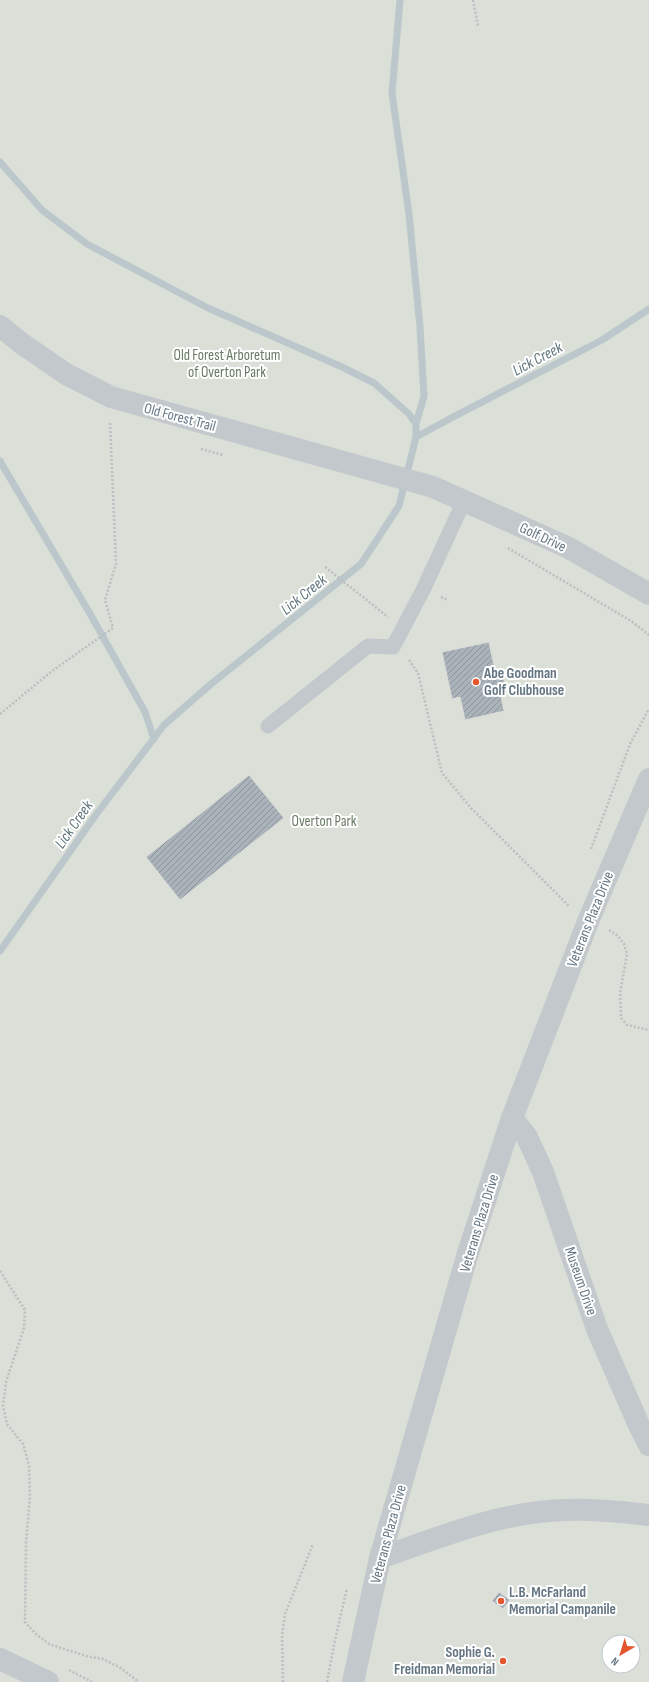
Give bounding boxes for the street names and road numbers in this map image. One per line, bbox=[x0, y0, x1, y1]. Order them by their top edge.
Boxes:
street label: Old Forest Trail bbox=[142, 399, 218, 436]
street label: Golf Drive bbox=[516, 518, 569, 557]
street label: Veterans Plaza Drive bbox=[563, 869, 618, 970]
street label: Veterans Plaza Drive bbox=[456, 1172, 503, 1274]
street label: Museum Drive bbox=[560, 1244, 601, 1318]
street label: Veterans Plaza Drive bbox=[366, 1483, 411, 1586]

